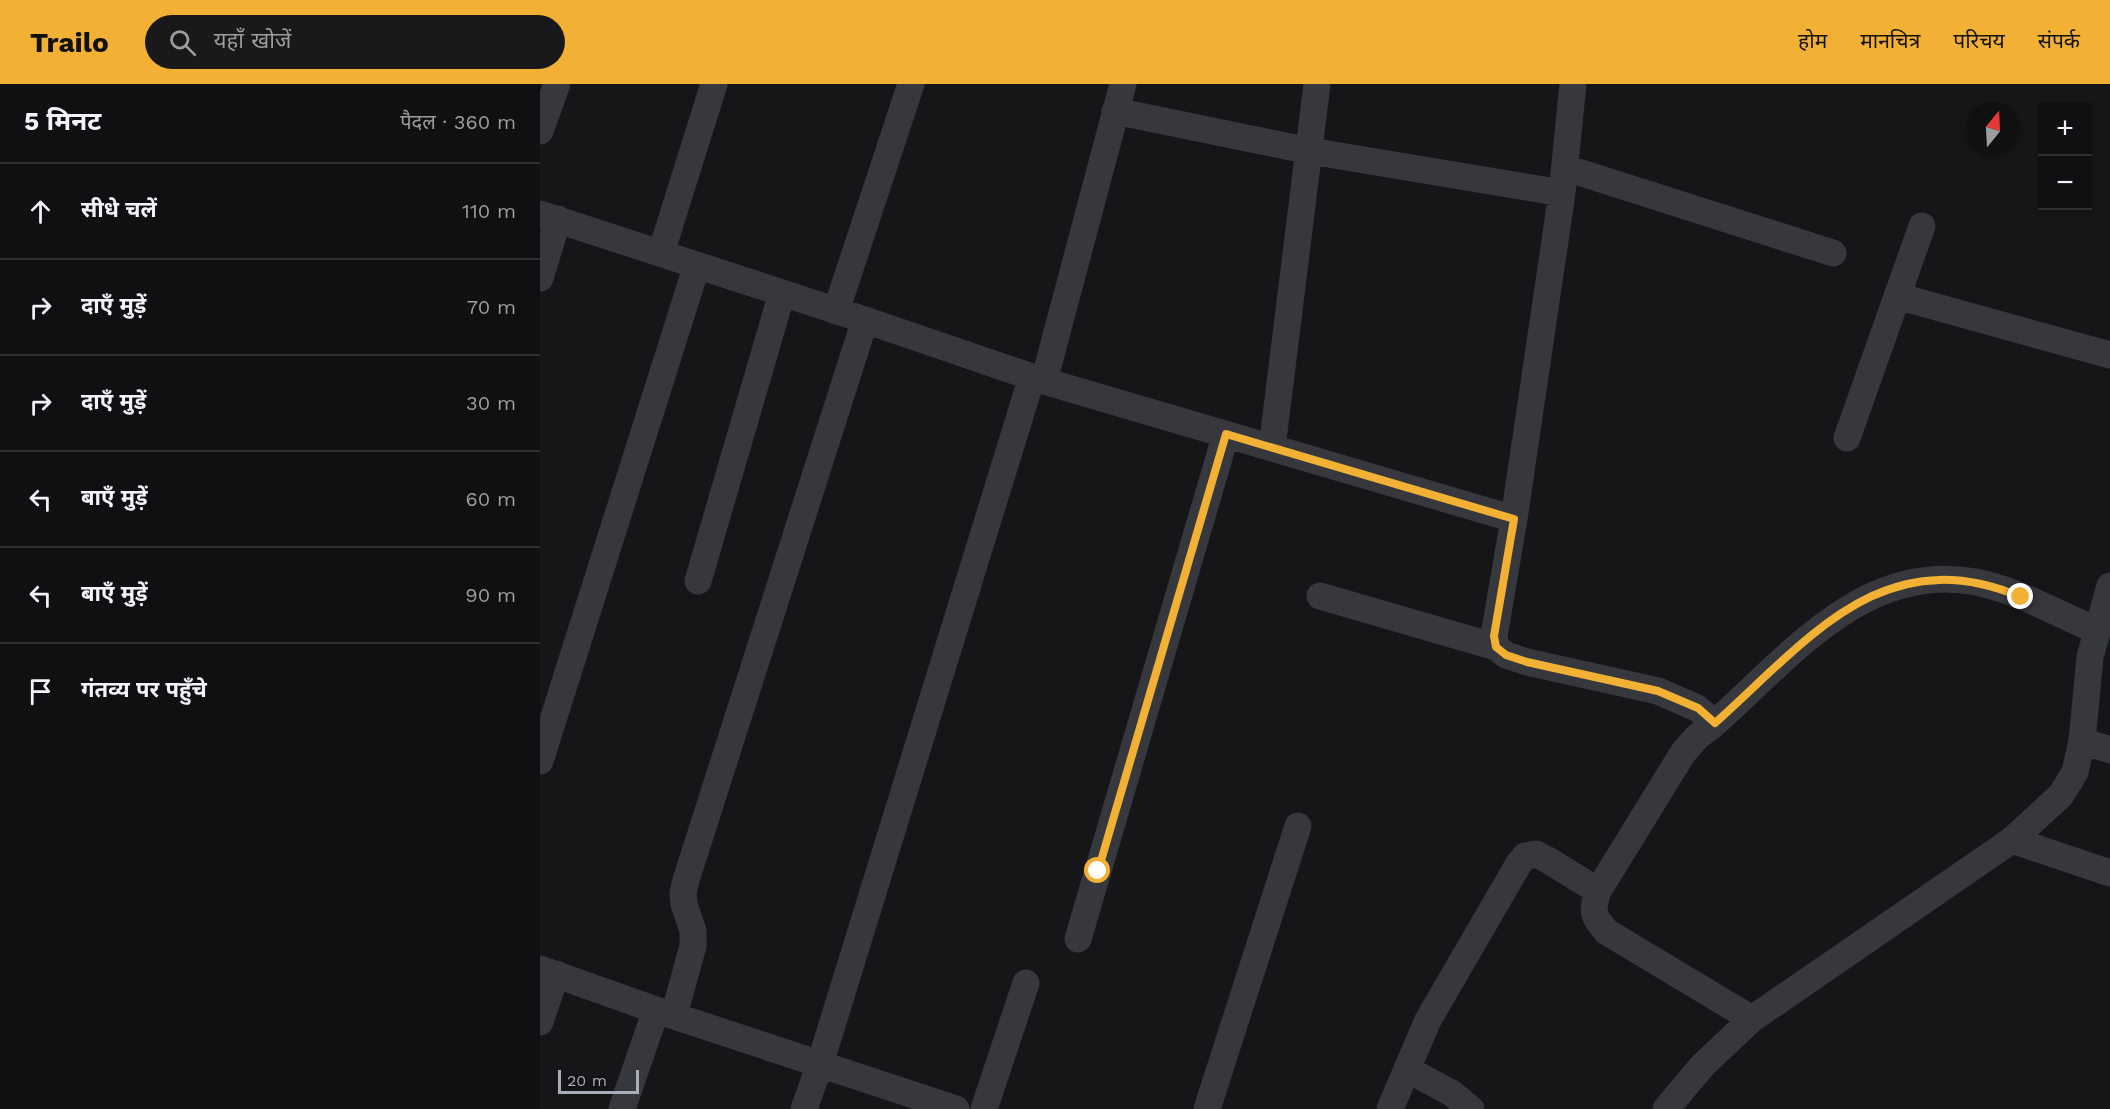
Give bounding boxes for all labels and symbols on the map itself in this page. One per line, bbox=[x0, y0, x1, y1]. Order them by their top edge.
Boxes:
north arrow bbox=[1966, 102, 2020, 156]
route end bbox=[2007, 583, 2033, 609]
route start bbox=[1084, 857, 1110, 883]
scale bar bbox=[558, 1067, 639, 1094]

